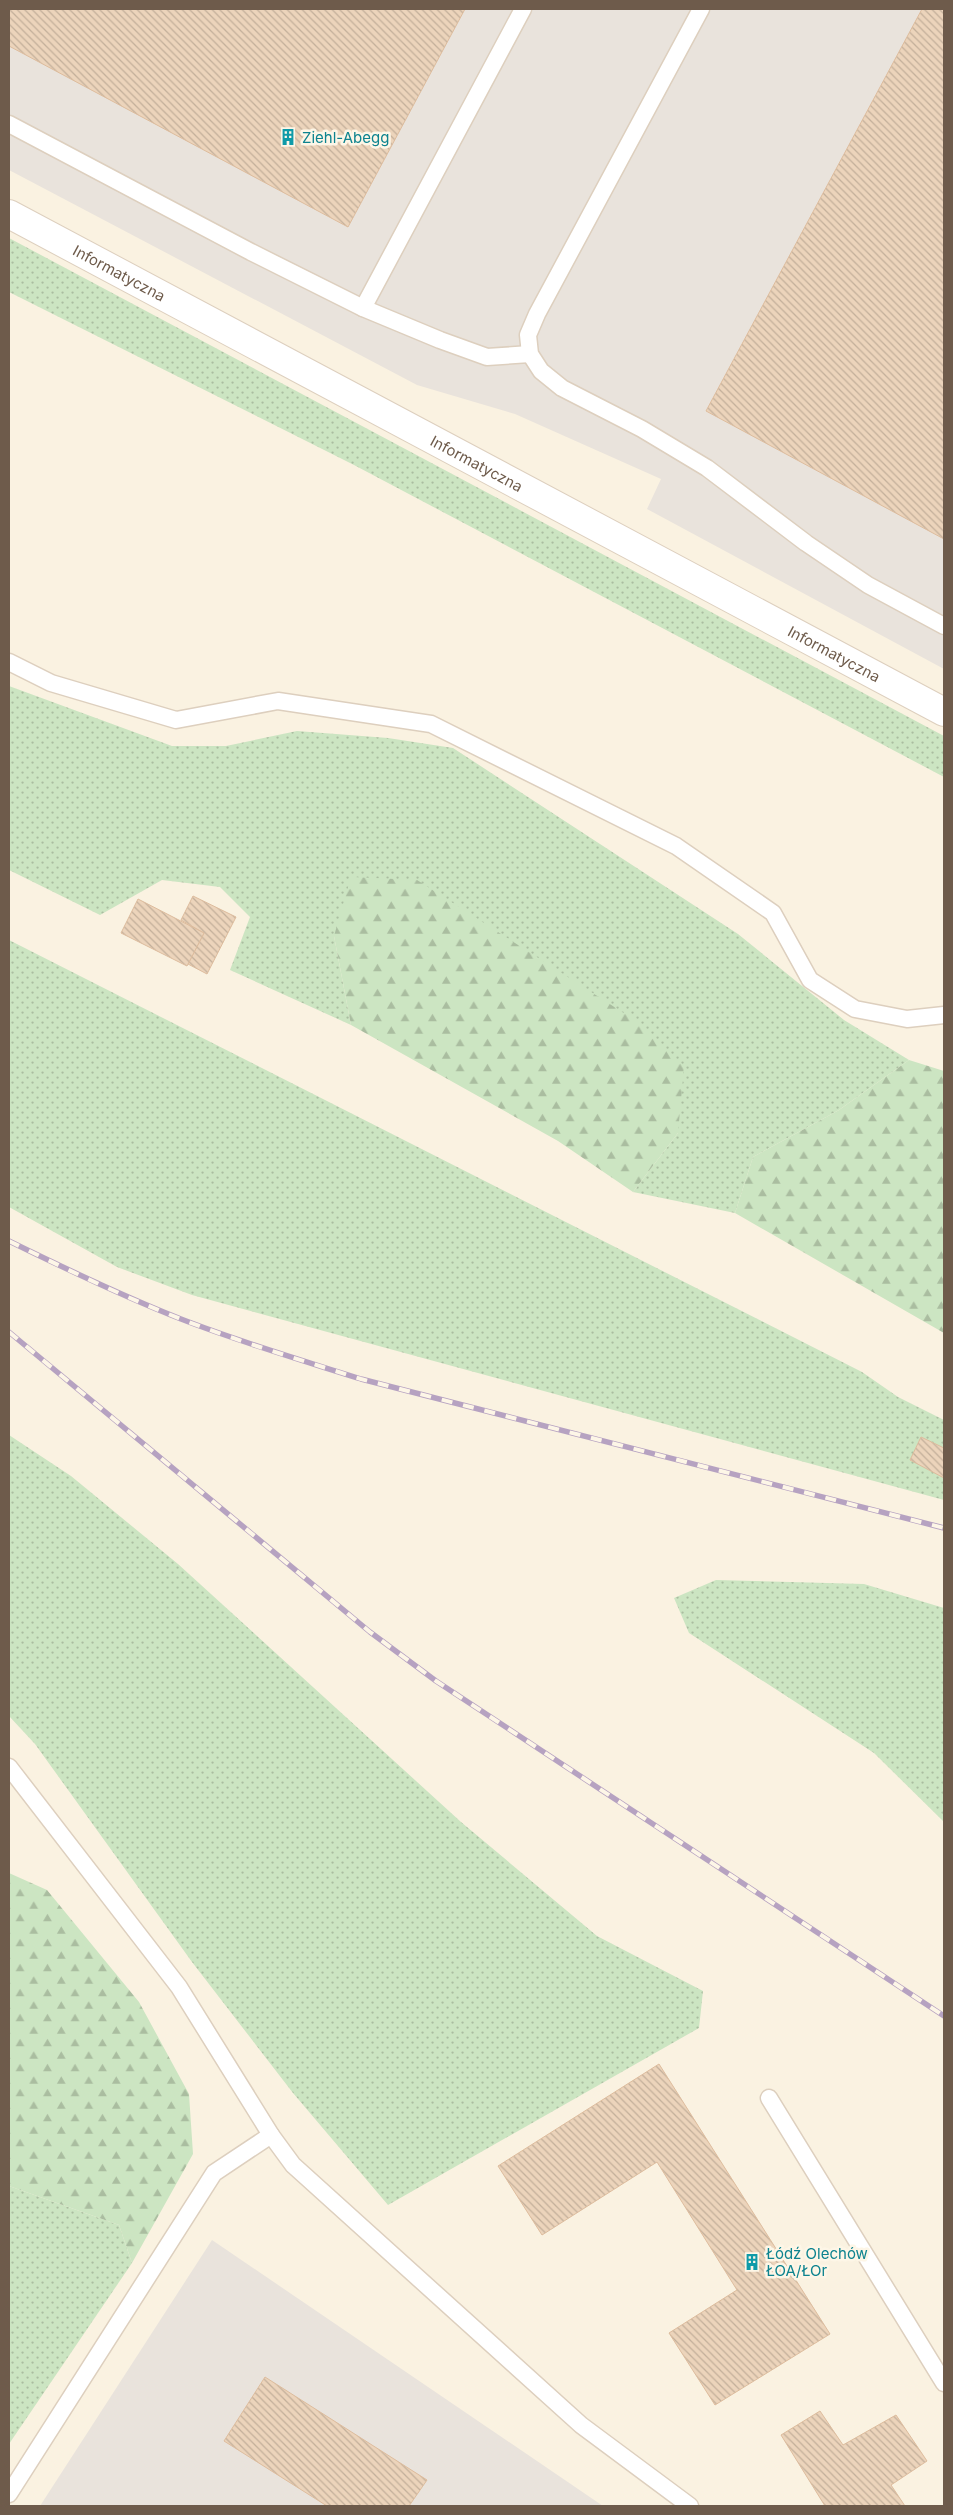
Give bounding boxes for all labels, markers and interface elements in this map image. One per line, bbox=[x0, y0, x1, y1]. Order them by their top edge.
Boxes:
building icon: Ziehl-Abegg bbox=[278, 127, 298, 147]
place label: Ziehl-Abegg bbox=[302, 128, 389, 147]
street label: Informatyczna bbox=[70, 240, 169, 305]
street label: Informatyczna bbox=[427, 431, 526, 495]
street label: Informatyczna bbox=[785, 621, 884, 686]
place label: Łódź Olechów ŁOA/ŁOr bbox=[766, 2244, 868, 2280]
building icon: Łódź Olechów ŁOA/ŁOr bbox=[742, 2252, 762, 2272]

